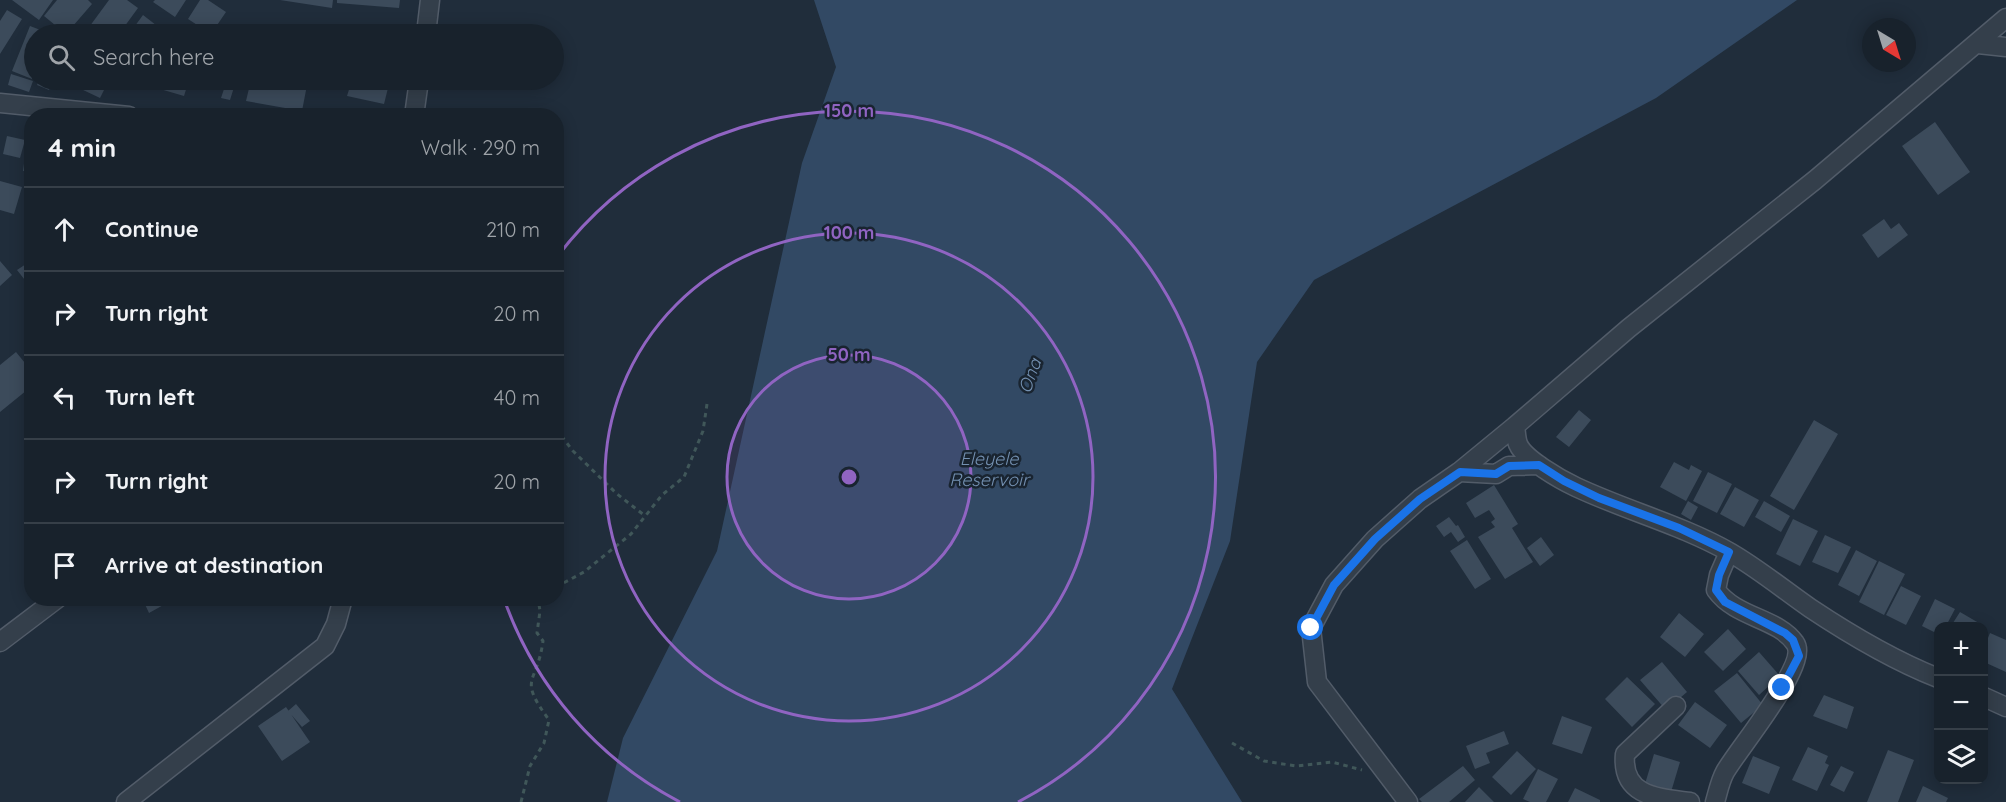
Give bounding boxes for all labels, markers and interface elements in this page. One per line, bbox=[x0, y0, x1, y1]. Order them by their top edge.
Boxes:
north arrow bbox=[1862, 18, 1916, 72]
search box bbox=[24, 24, 564, 90]
icon: search bbox=[45, 41, 78, 74]
text: Search here bbox=[93, 43, 214, 71]
text: 150 m bbox=[824, 99, 874, 122]
text: 4 min bbox=[48, 131, 116, 164]
text: Walk · 290 m bbox=[421, 135, 540, 160]
icon: ahead bbox=[48, 213, 81, 246]
text: Continue bbox=[105, 215, 199, 243]
text: 210 m bbox=[486, 217, 540, 242]
text: 100 m bbox=[824, 221, 874, 244]
icon: right bbox=[48, 297, 81, 330]
text: Turn right bbox=[105, 299, 209, 327]
text: 20 m bbox=[493, 301, 540, 326]
text: 50 m bbox=[827, 343, 871, 366]
water label: Ona bbox=[1013, 354, 1047, 396]
icon: left bbox=[48, 381, 81, 414]
text: Turn left bbox=[105, 383, 195, 411]
text: 40 m bbox=[494, 385, 540, 410]
water label: Eleyele Reservoir bbox=[949, 447, 1031, 491]
icon: right bbox=[48, 465, 81, 498]
text: Turn right bbox=[105, 467, 209, 495]
centre of rings bbox=[839, 467, 859, 487]
text: 20 m bbox=[493, 469, 540, 494]
icon: arrive bbox=[48, 549, 81, 582]
text: Arrive at destination bbox=[105, 551, 323, 579]
route start bbox=[1297, 614, 1323, 640]
map controls bbox=[1934, 622, 1988, 784]
button: + bbox=[1934, 622, 1988, 676]
route end bbox=[1768, 674, 1794, 700]
button: − bbox=[1934, 676, 1988, 730]
button: layers bbox=[1934, 730, 1988, 784]

